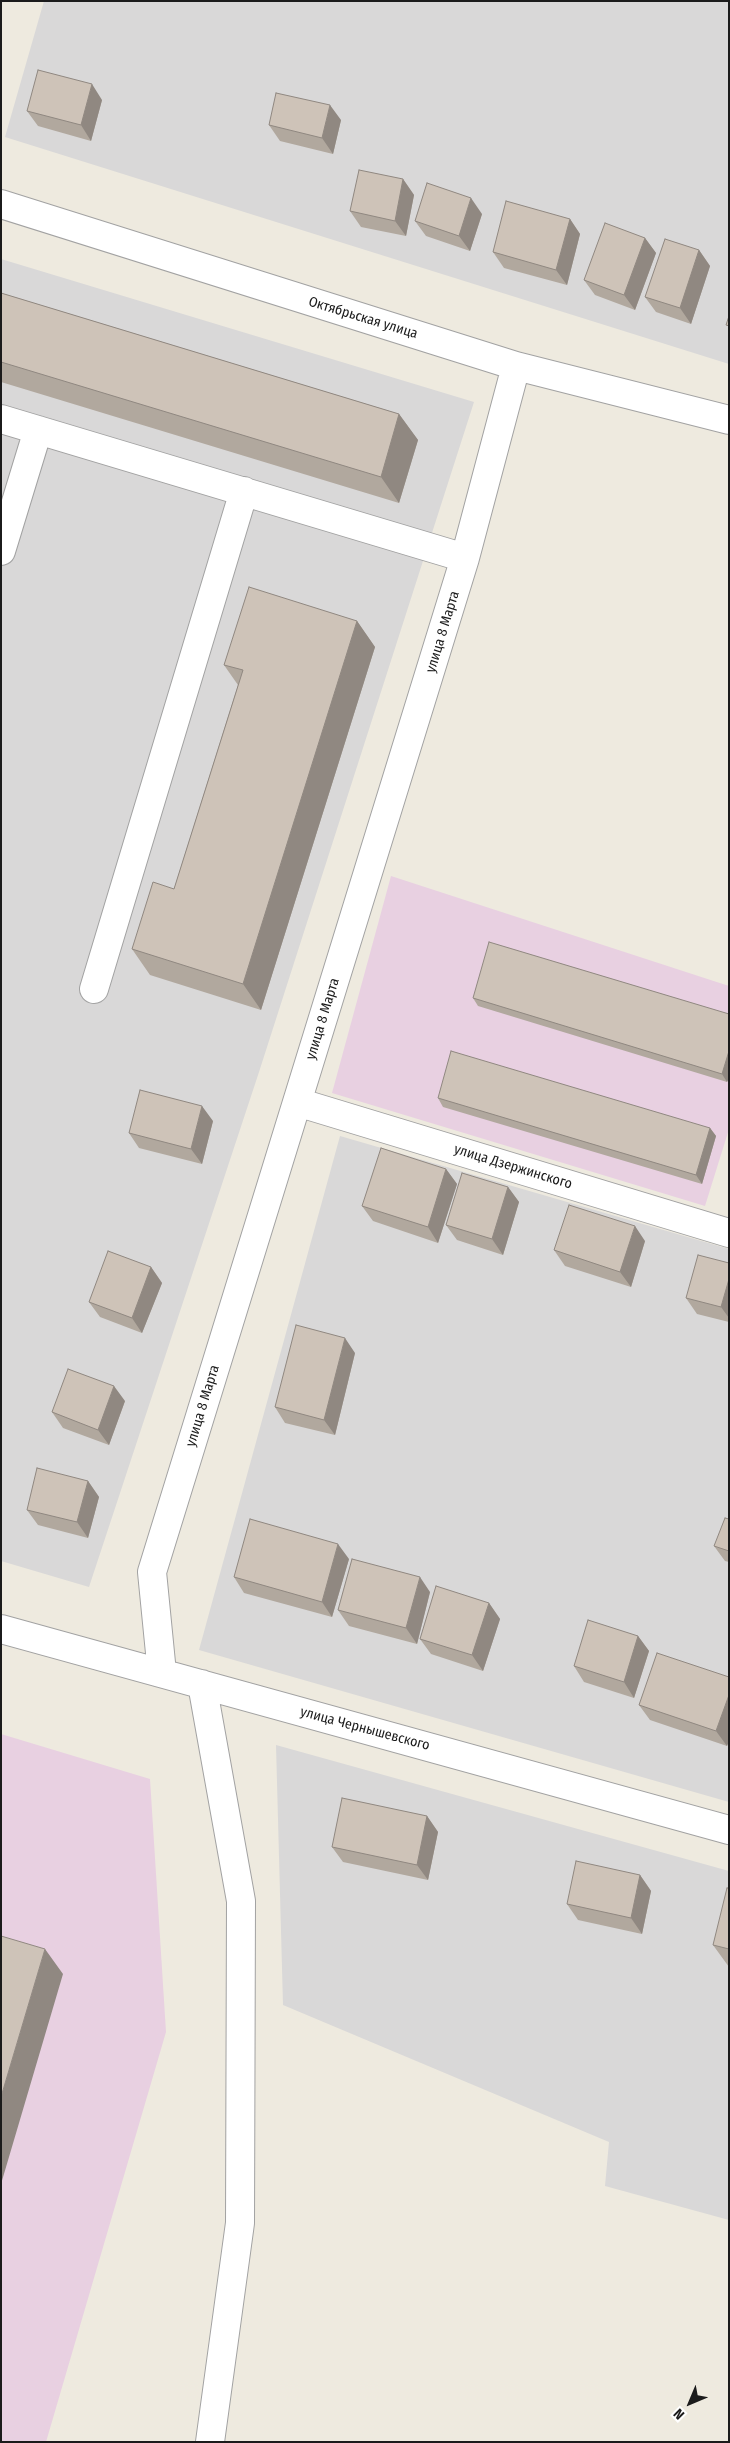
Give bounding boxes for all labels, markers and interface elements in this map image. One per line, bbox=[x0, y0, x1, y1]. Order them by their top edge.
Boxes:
street label: Октябрьская улица bbox=[306, 293, 420, 343]
street label: улица 8 Марта bbox=[423, 589, 463, 675]
street label: улица 8 Марта bbox=[303, 976, 343, 1062]
street label: улица Дзержинского bbox=[452, 1141, 574, 1193]
street label: улица 8 Марта bbox=[183, 1363, 223, 1449]
street label: улица Чернышевского bbox=[298, 1704, 432, 1754]
north arrow bbox=[665, 2378, 715, 2428]
text: N bbox=[670, 2405, 688, 2423]

